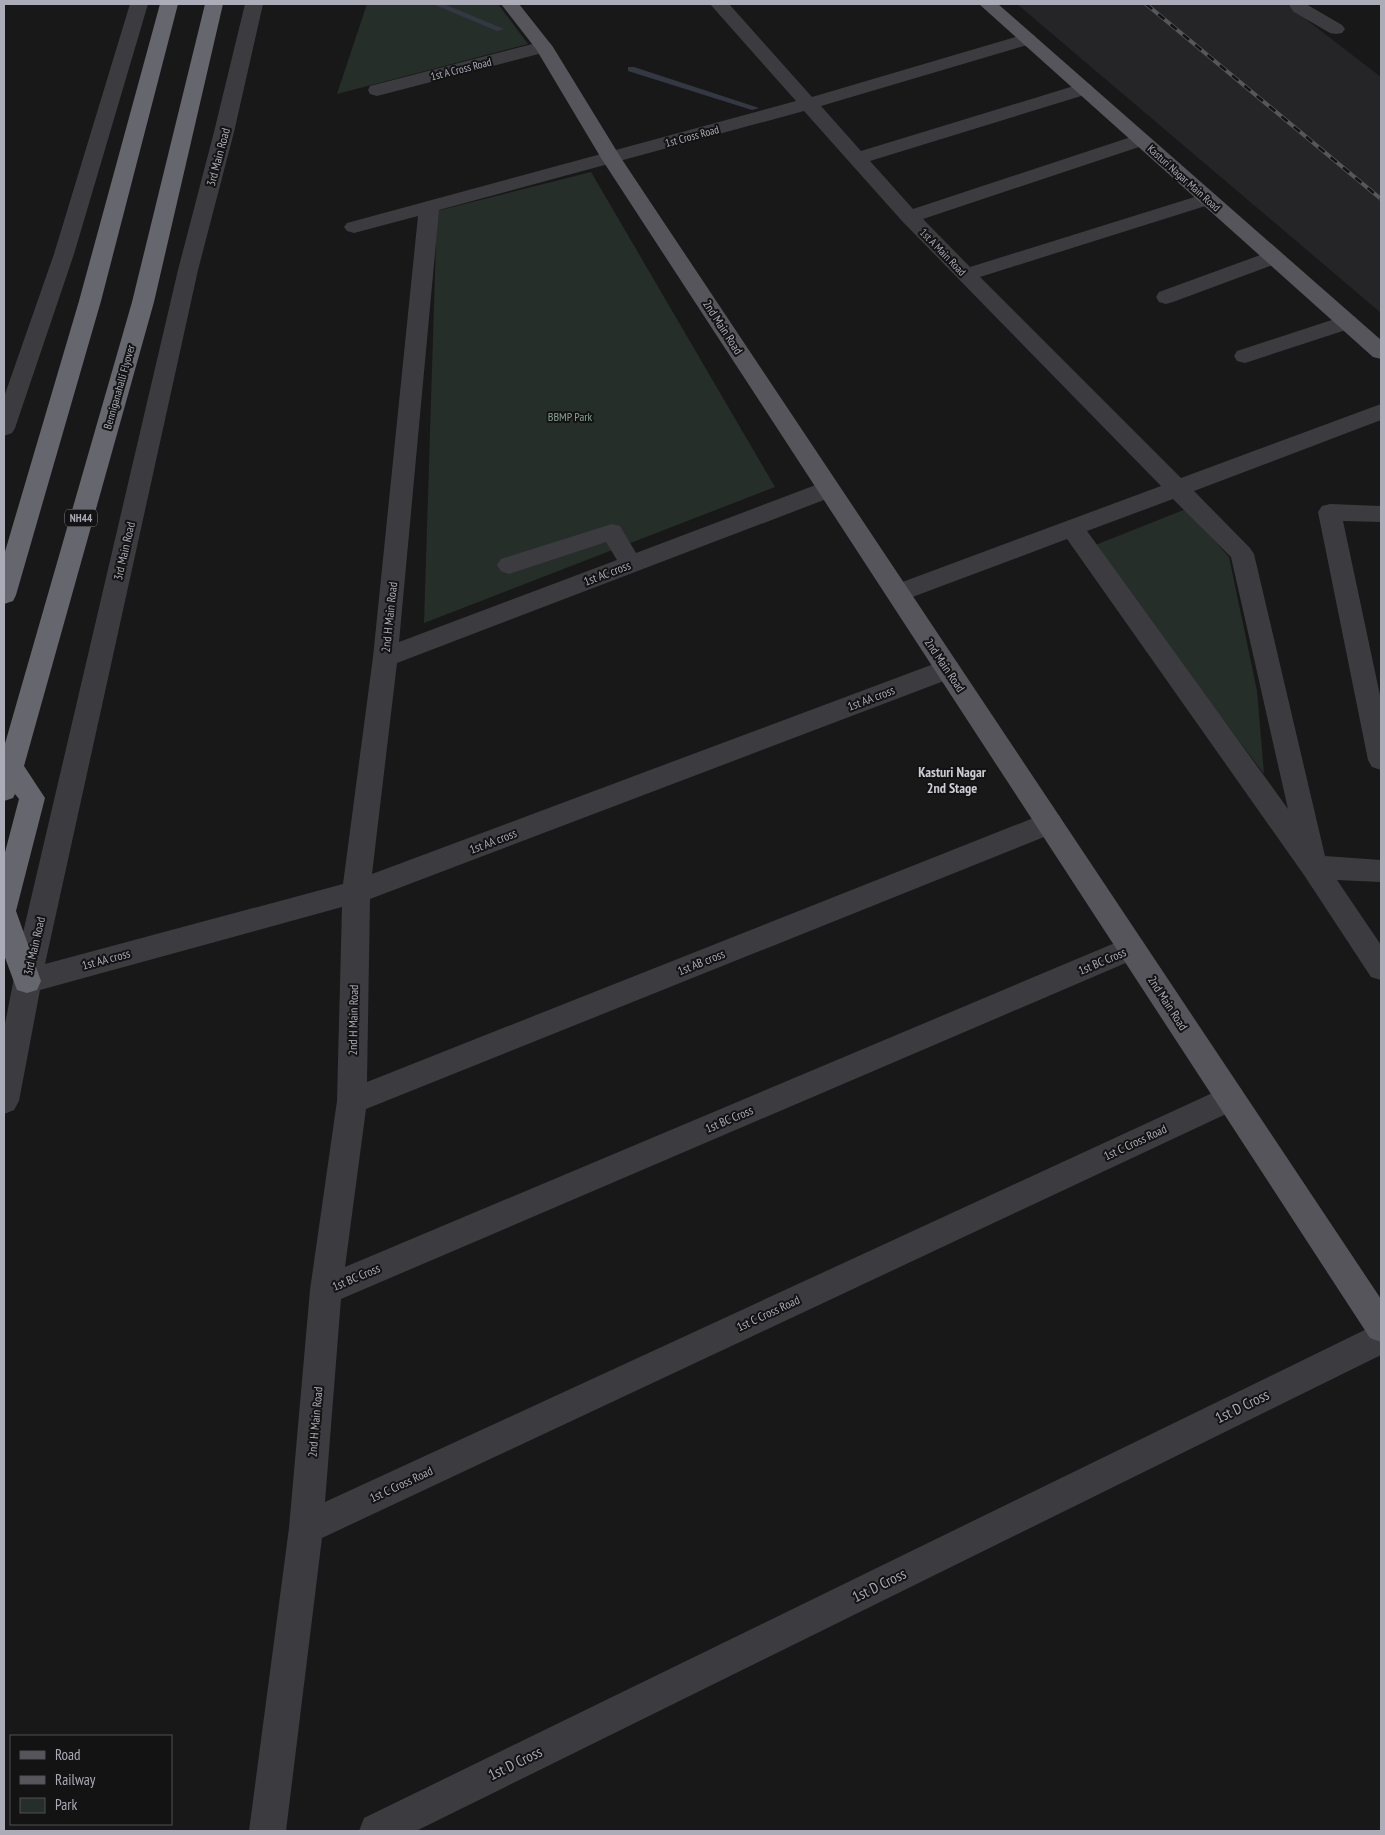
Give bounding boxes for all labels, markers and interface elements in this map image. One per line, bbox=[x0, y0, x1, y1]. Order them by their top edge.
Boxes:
street label: 1st A Cross Road bbox=[429, 55, 493, 83]
street label: 1st Cross Road bbox=[664, 122, 721, 150]
street label: 3rd Main Road bbox=[203, 126, 233, 188]
street label: Kasturi Nagar Main Road bbox=[1145, 142, 1224, 215]
street label: 1st A Main Road bbox=[917, 225, 969, 279]
street label: 2nd Main Road bbox=[700, 297, 746, 357]
street label: Benniganahalli Flyover bbox=[100, 343, 138, 431]
park label: BBMP Park bbox=[548, 409, 593, 424]
road number: NH44 bbox=[65, 509, 97, 526]
street label: 3rd Main Road bbox=[110, 520, 138, 582]
street label: 1st AC cross bbox=[581, 557, 633, 589]
street label: 2nd H Main Road bbox=[378, 581, 400, 653]
street label: 2nd Main Road bbox=[922, 635, 968, 695]
street label: 1st AA cross bbox=[845, 682, 897, 714]
district label: Kasturi Nagar 2nd Stage bbox=[918, 763, 987, 797]
street label: 1st AA cross bbox=[467, 825, 519, 857]
street label: 3rd Main Road bbox=[20, 915, 48, 977]
street label: 1st BC Cross bbox=[1076, 944, 1128, 978]
street label: 1st AA cross bbox=[80, 945, 132, 973]
street label: 1st AB cross bbox=[675, 946, 727, 978]
street label: 2nd Main Road bbox=[1145, 973, 1191, 1033]
street label: 2nd H Main Road bbox=[345, 985, 361, 1055]
street label: 1st BC Cross bbox=[703, 1102, 755, 1136]
street label: 1st C Cross Road bbox=[1101, 1121, 1169, 1163]
street label: 1st BC Cross bbox=[330, 1260, 382, 1294]
street label: 1st C Cross Road bbox=[734, 1292, 802, 1334]
street label: 1st D Cross bbox=[1212, 1385, 1272, 1427]
street label: 2nd H Main Road bbox=[304, 1386, 326, 1458]
street label: 1st C Cross Road bbox=[367, 1463, 435, 1505]
street label: 1st D Cross bbox=[849, 1564, 909, 1606]
legend bbox=[10, 1735, 172, 1825]
street label: 1st D Cross bbox=[485, 1742, 545, 1784]
text: Road bbox=[55, 1745, 81, 1764]
text: Railway bbox=[55, 1770, 96, 1789]
text: Park bbox=[55, 1795, 77, 1814]

